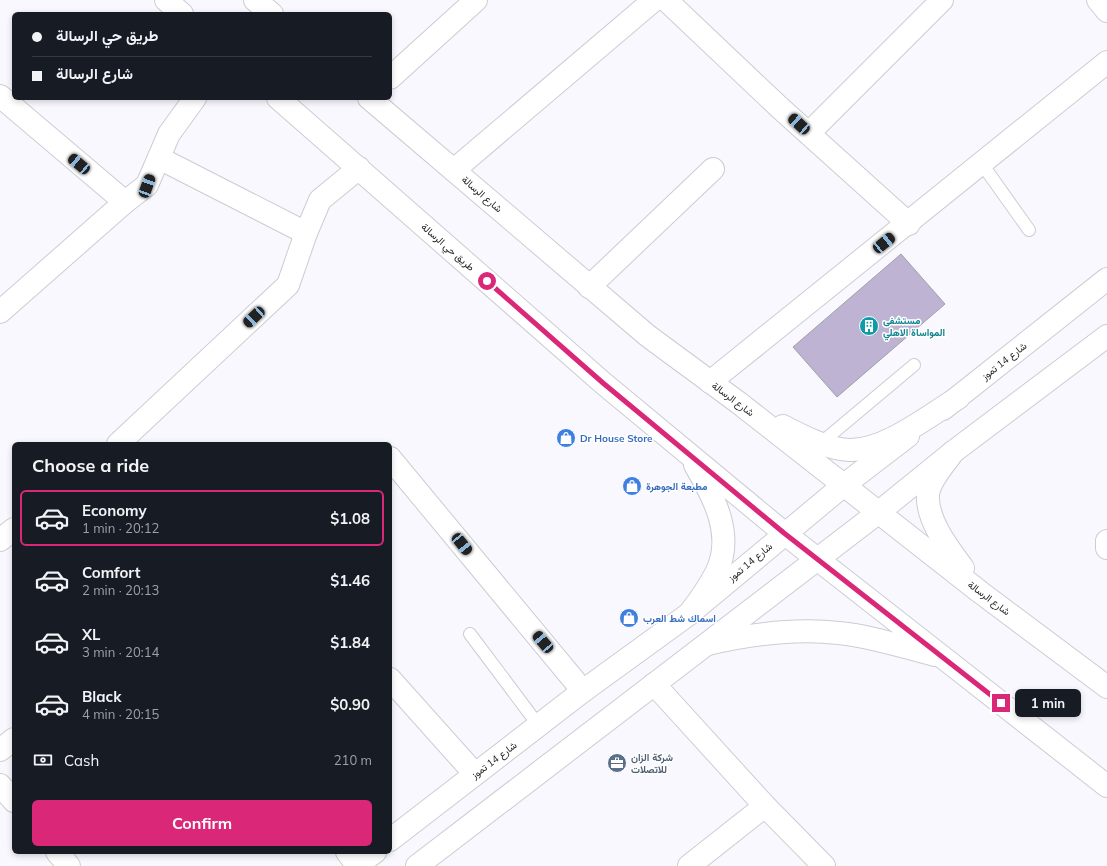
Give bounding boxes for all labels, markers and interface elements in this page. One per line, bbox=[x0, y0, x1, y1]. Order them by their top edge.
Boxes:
text: طريق حي الرسالة bbox=[56, 26, 158, 45]
text: شارع الرسالة bbox=[56, 64, 133, 83]
car bbox=[786, 112, 812, 136]
car bbox=[66, 152, 92, 176]
car bbox=[137, 173, 157, 199]
street label: شارع الرسالة bbox=[459, 173, 505, 215]
street label: طريق حي الرسالة bbox=[417, 220, 478, 276]
car bbox=[871, 231, 897, 255]
route start bbox=[478, 272, 496, 290]
car bbox=[241, 304, 267, 330]
place label: مستشفى المواساة اﻻهلي bbox=[883, 314, 945, 341]
building icon: مستشفى المواساة اﻻهلي bbox=[858, 315, 880, 337]
street label: شارع 14 تموز bbox=[978, 339, 1029, 383]
street label: شارع الرسالة bbox=[709, 379, 757, 419]
shop icon: Dr House Store bbox=[555, 427, 577, 449]
place label: Dr House Store bbox=[580, 432, 653, 445]
text: Choose a ride bbox=[32, 454, 149, 477]
shop icon: مطبعة الجوهرة bbox=[621, 475, 643, 497]
place label: مطبعة الجوهرة bbox=[646, 480, 708, 493]
icon: car bbox=[34, 500, 70, 536]
text: Economy bbox=[82, 501, 147, 520]
text: $1.08 bbox=[330, 509, 370, 528]
text: 1 min · 20:12 bbox=[82, 520, 159, 536]
car bbox=[450, 531, 474, 557]
street label: شارع 14 تموز bbox=[724, 540, 775, 585]
icon: car bbox=[34, 562, 70, 598]
text: Comfort bbox=[82, 563, 140, 582]
text: $1.46 bbox=[330, 571, 370, 590]
street label: شارع الرسالة bbox=[965, 578, 1013, 618]
text: 2 min · 20:13 bbox=[82, 582, 159, 598]
shop icon: اسماك شط العرب bbox=[618, 607, 640, 629]
place label: اسماك شط العرب bbox=[643, 612, 716, 625]
icon: car bbox=[34, 624, 70, 660]
text: XL bbox=[82, 625, 100, 644]
car bbox=[531, 629, 555, 655]
text: $1.84 bbox=[330, 633, 370, 652]
text: 3 min · 20:14 bbox=[82, 644, 159, 660]
icon: car bbox=[34, 686, 70, 722]
text: Black bbox=[82, 687, 121, 706]
callout: 1 min bbox=[1015, 689, 1081, 717]
route end bbox=[992, 694, 1010, 712]
text: $0.90 bbox=[330, 695, 370, 714]
text: 1 min bbox=[1031, 695, 1065, 711]
text: 4 min · 20:15 bbox=[82, 706, 159, 722]
street label: شارع 14 تموز bbox=[468, 738, 520, 782]
icon: cash bbox=[32, 749, 54, 771]
text: Cash bbox=[64, 751, 99, 770]
place label: شركة الزان للاتصلات bbox=[631, 751, 673, 776]
text: 210 m bbox=[334, 752, 372, 768]
office icon: شركة الزان للاتصلات bbox=[606, 752, 628, 774]
button: Confirm bbox=[32, 800, 372, 846]

